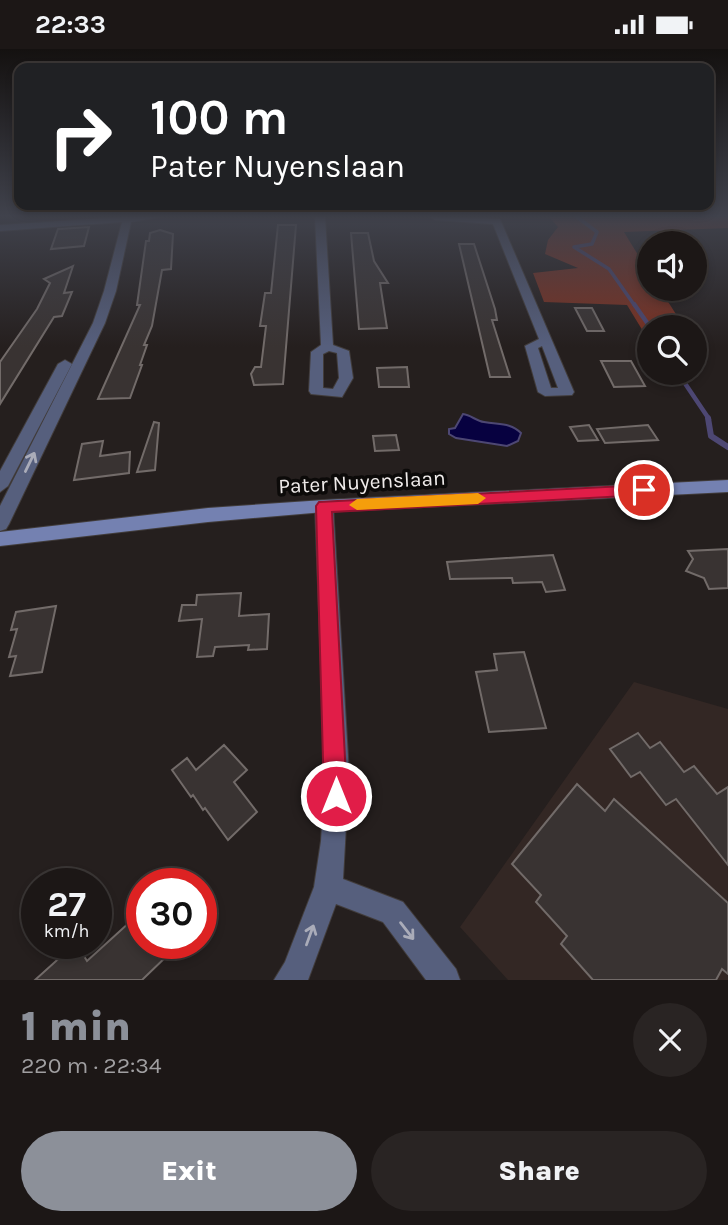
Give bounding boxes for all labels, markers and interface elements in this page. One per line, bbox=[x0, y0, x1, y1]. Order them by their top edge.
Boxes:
text: 22:33 bbox=[35, 9, 106, 40]
text: 100 m bbox=[150, 89, 288, 146]
icon: right bbox=[35, 91, 126, 182]
text: Pater Nuyenslaan bbox=[150, 148, 405, 185]
map controls bbox=[637, 231, 707, 385]
button: sound bbox=[637, 231, 707, 301]
button: search bbox=[637, 315, 707, 385]
one-way arrow bbox=[23, 452, 37, 473]
pin bbox=[614, 460, 674, 520]
street label: Pater Nuyenslaan bbox=[278, 466, 446, 498]
icon: arrive bbox=[625, 471, 663, 509]
position arrow bbox=[299, 759, 373, 833]
speed limit sign: 30 bbox=[126, 868, 217, 959]
text: 27 bbox=[47, 884, 86, 925]
text: km/h bbox=[44, 920, 89, 942]
one-way arrow bbox=[400, 921, 415, 939]
one-way arrow bbox=[305, 924, 318, 946]
text: 1 min bbox=[21, 1001, 131, 1051]
button: close bbox=[633, 1003, 707, 1077]
text: 220 m · 22:34 bbox=[21, 1052, 162, 1079]
button: Exit bbox=[21, 1131, 357, 1211]
button: Share bbox=[371, 1131, 707, 1211]

